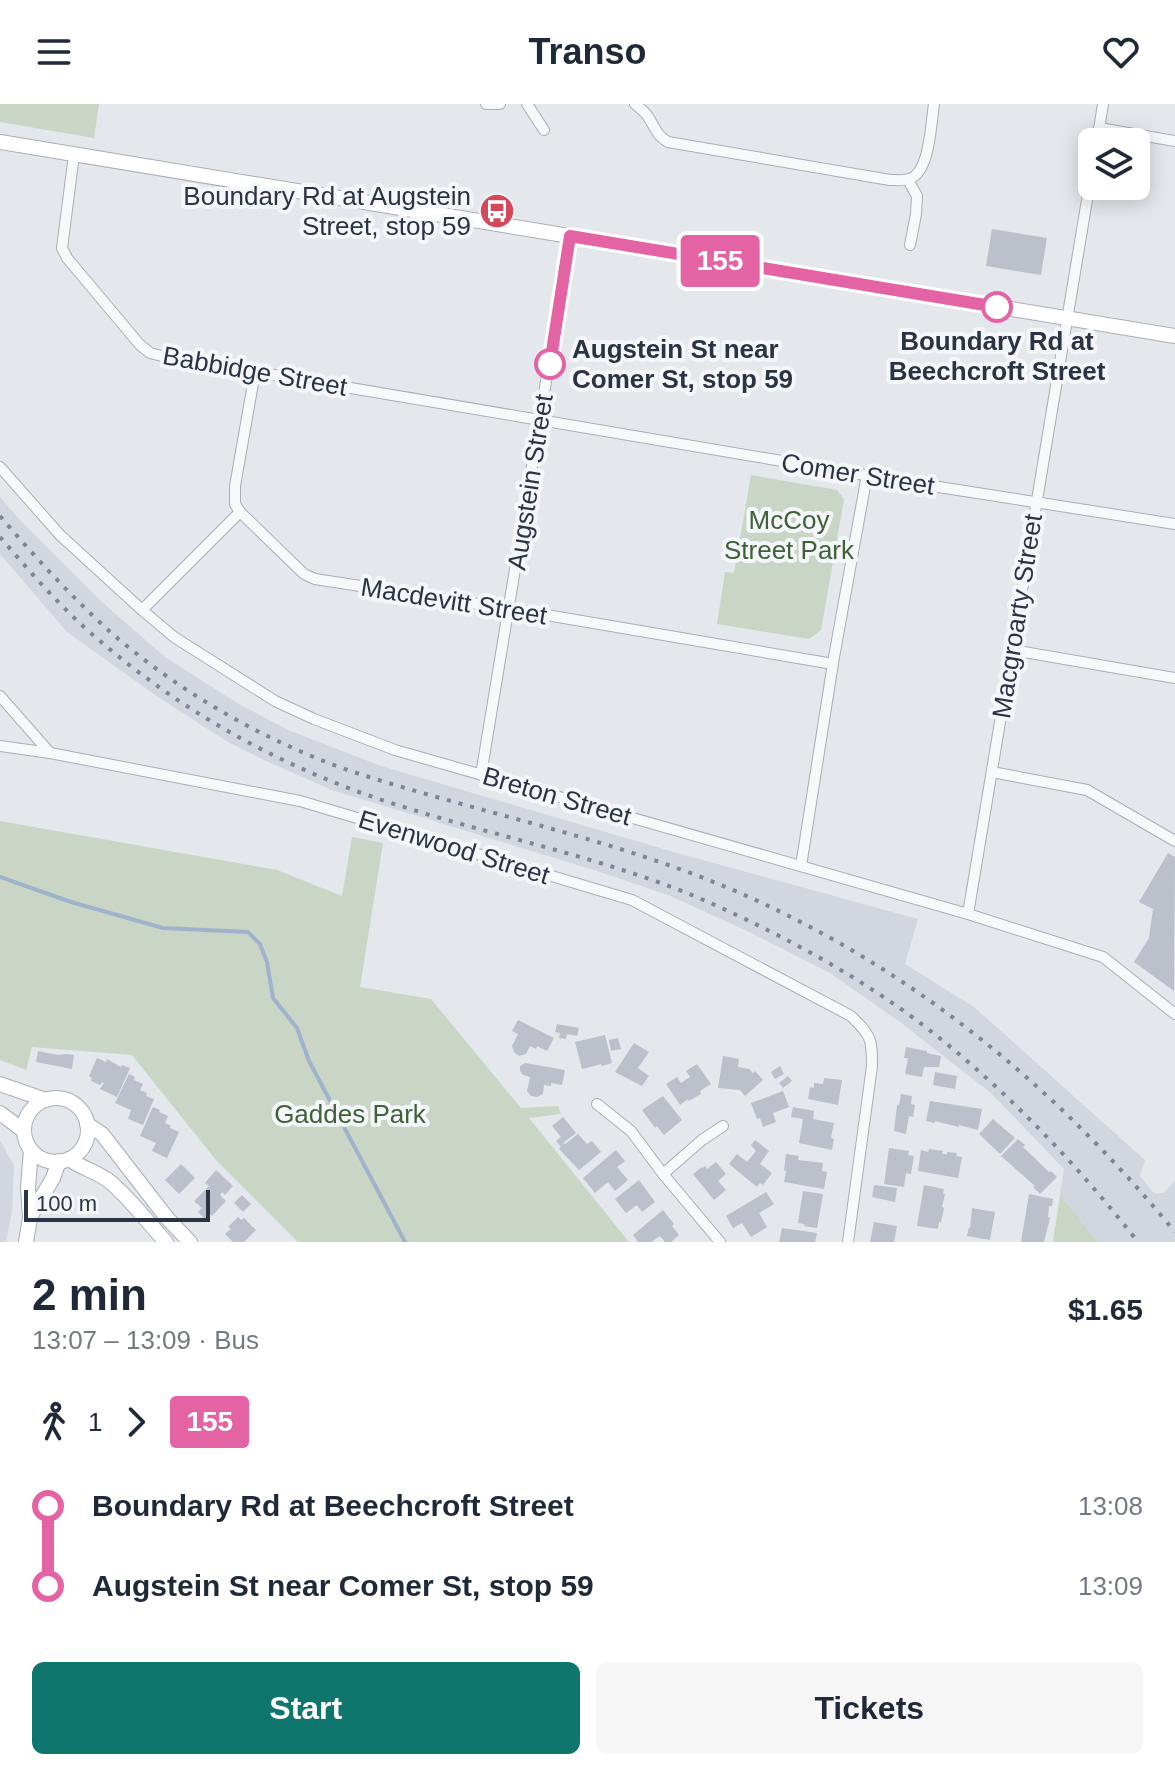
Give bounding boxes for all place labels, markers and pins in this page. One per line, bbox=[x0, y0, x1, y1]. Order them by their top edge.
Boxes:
place label: Boundary Rd at Augstein Street, stop 59 bbox=[183, 181, 471, 241]
bus stop icon: Boundary Rd at Augstein Street, stop 59 bbox=[478, 192, 516, 230]
marker: Boundary Rd at Beechcroft Street bbox=[982, 292, 1012, 322]
place label: Boundary Rd at Beechcroft Street bbox=[889, 326, 1106, 386]
place label: Augstein St near Comer St, stop 59 bbox=[572, 334, 793, 394]
marker: Augstein St near Comer St, stop 59 bbox=[535, 349, 565, 379]

